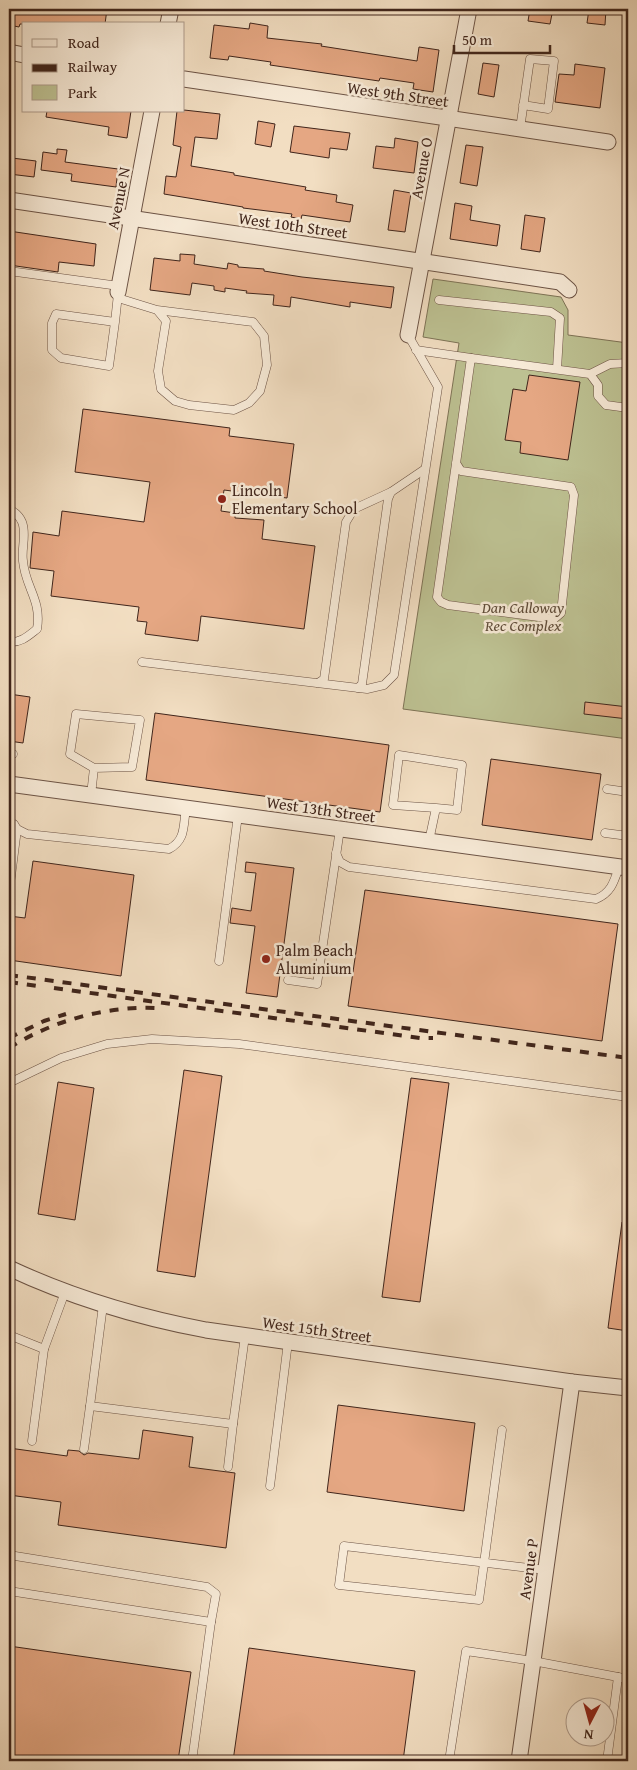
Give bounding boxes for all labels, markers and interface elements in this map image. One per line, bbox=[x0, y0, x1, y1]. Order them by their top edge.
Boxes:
legend bbox=[22, 22, 185, 112]
scale bar bbox=[454, 22, 551, 54]
text: 50 m bbox=[462, 29, 493, 50]
text: Road bbox=[68, 32, 99, 53]
text: Railway bbox=[68, 56, 118, 77]
street label: West 9th Street bbox=[346, 75, 451, 113]
text: Park bbox=[68, 82, 97, 103]
street label: Avenue O bbox=[404, 135, 438, 201]
street label: Avenue N bbox=[100, 164, 136, 231]
street label: West 10th Street bbox=[237, 205, 350, 245]
place label: Lincoln Elementary School bbox=[232, 478, 358, 520]
marker: Lincoln Elementary School bbox=[216, 493, 228, 505]
park label: Dan Calloway Rec Complex bbox=[481, 595, 565, 637]
street label: West 13th Street bbox=[265, 789, 378, 829]
place label: Palm Beach Aluminium bbox=[276, 938, 353, 980]
marker: Palm Beach Aluminium bbox=[260, 953, 272, 965]
street label: West 15th Street bbox=[261, 1309, 374, 1349]
street label: Avenue P bbox=[512, 1537, 544, 1601]
north arrow bbox=[564, 1698, 614, 1748]
text: N bbox=[582, 1724, 594, 1745]

